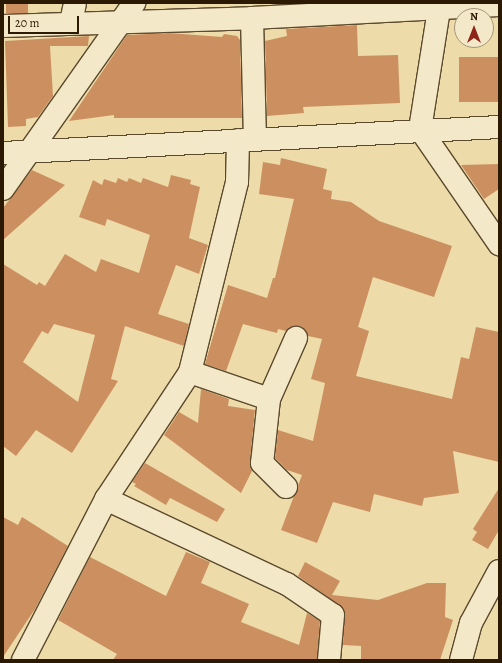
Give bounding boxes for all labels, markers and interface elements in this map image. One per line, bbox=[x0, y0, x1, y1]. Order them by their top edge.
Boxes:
scale bar bbox=[10, 8, 81, 34]
north arrow bbox=[454, 8, 494, 48]
text: N bbox=[470, 9, 478, 24]
text: 20 m bbox=[15, 15, 39, 31]

